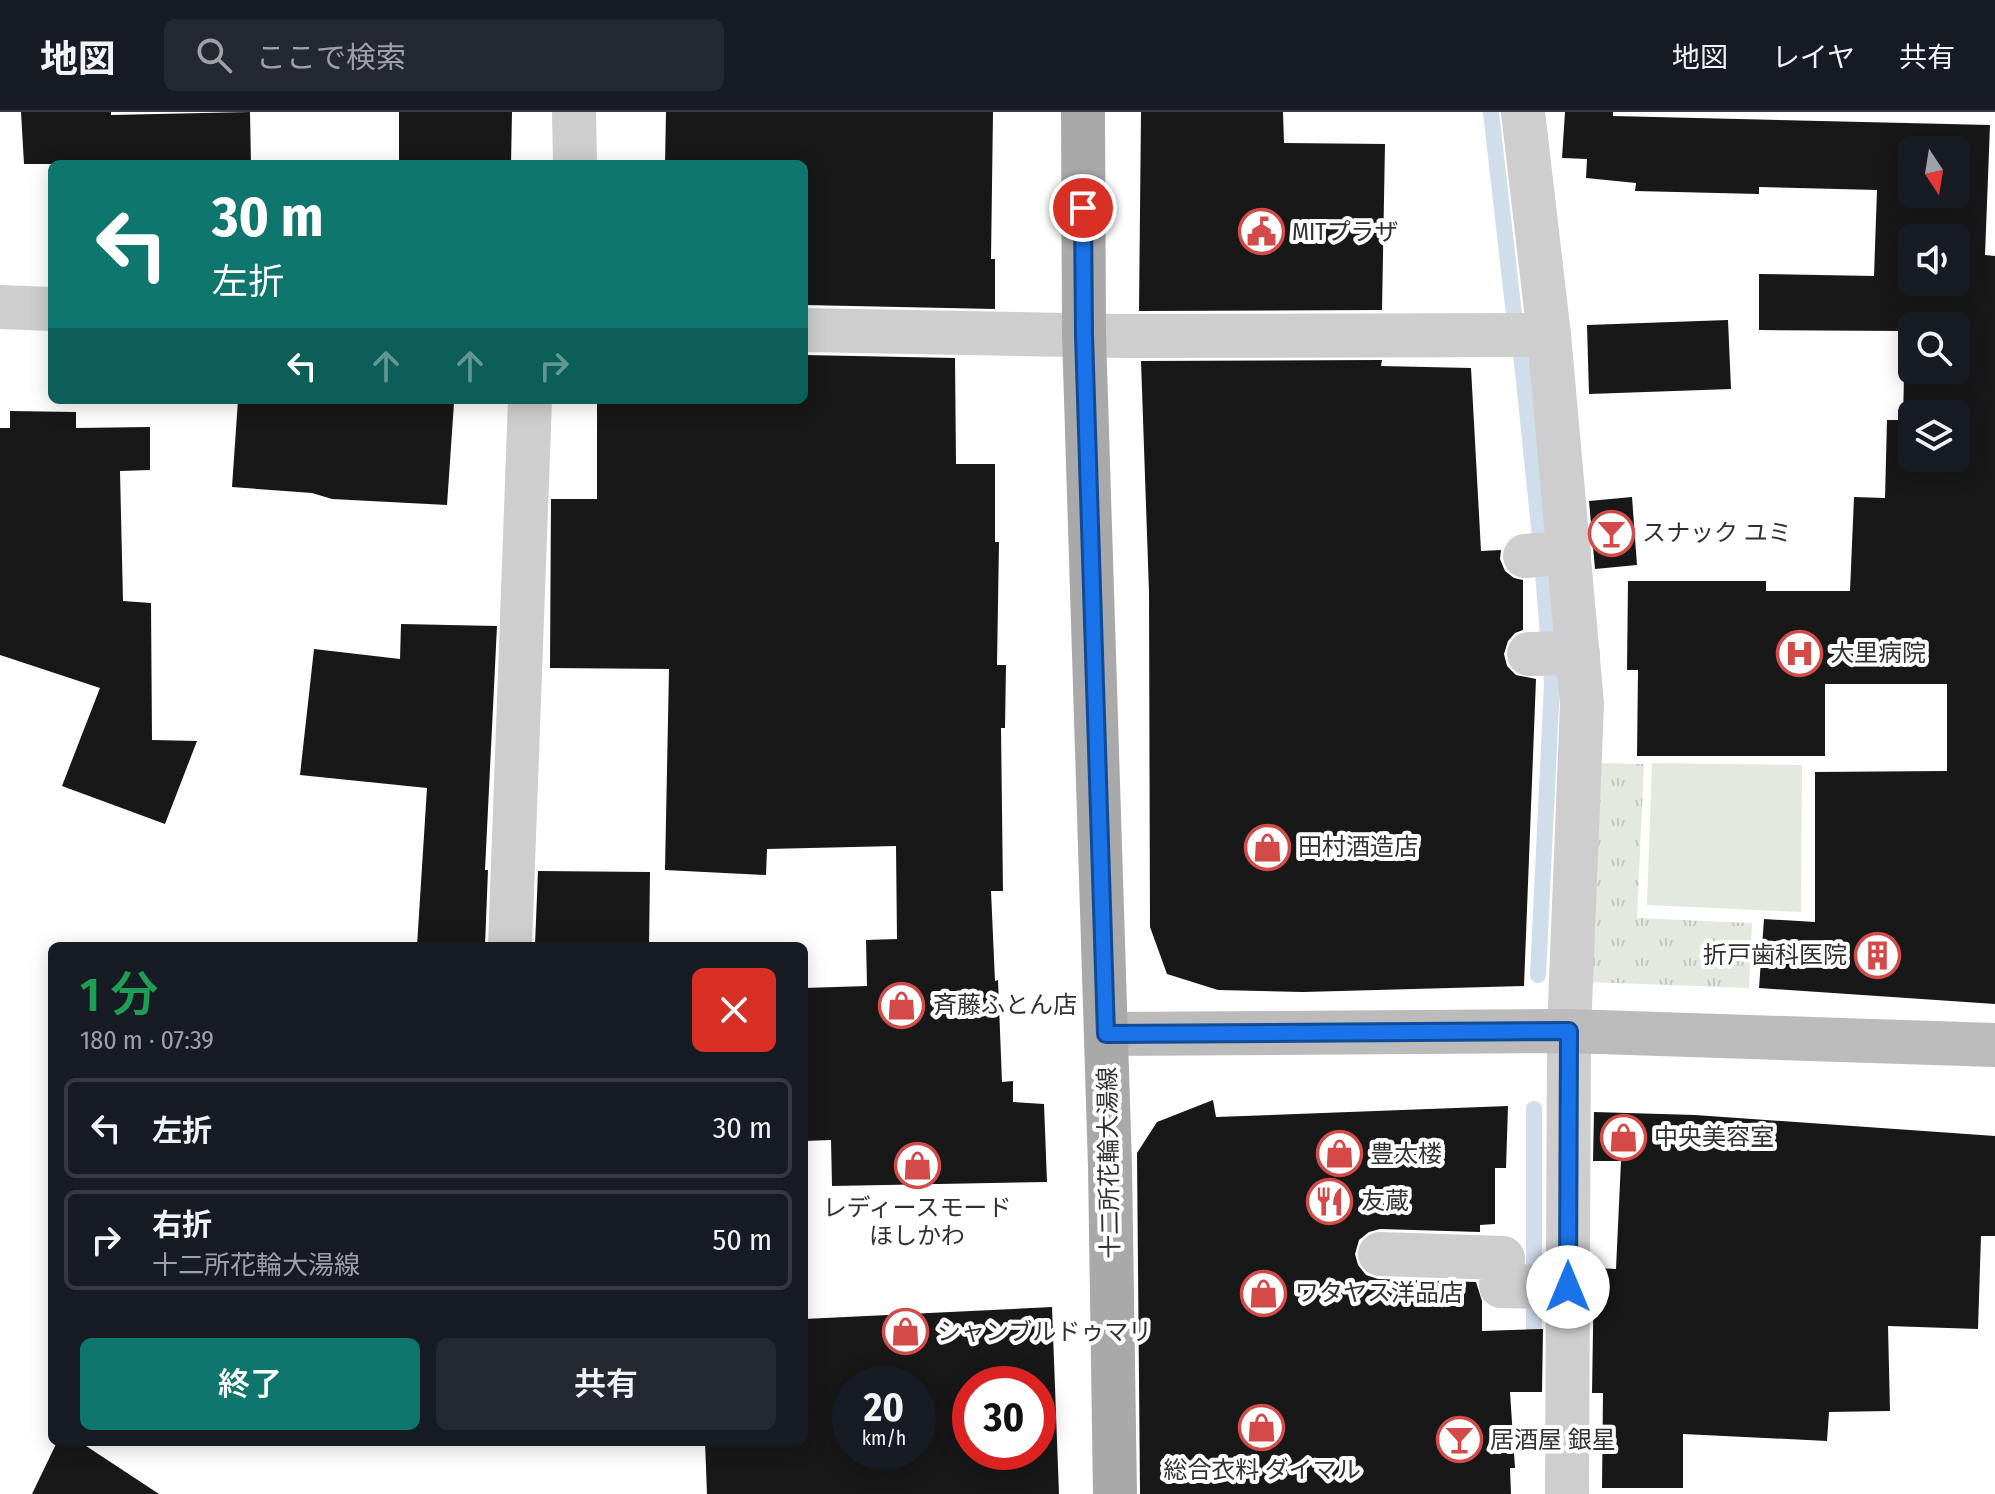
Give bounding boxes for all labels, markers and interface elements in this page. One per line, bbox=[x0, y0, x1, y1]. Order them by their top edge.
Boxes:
search box bbox=[164, 19, 724, 91]
icon: search bbox=[192, 33, 236, 77]
text: 地図 bbox=[40, 36, 116, 82]
text: ここで検索 bbox=[256, 40, 406, 76]
text: 地図 bbox=[1672, 41, 1728, 74]
text: レイヤ bbox=[1772, 41, 1855, 74]
text: 共有 bbox=[1899, 41, 1955, 74]
north arrow bbox=[1898, 136, 1970, 208]
map controls bbox=[1898, 136, 1970, 472]
pin bbox=[1049, 174, 1117, 242]
text: 30 m bbox=[212, 184, 323, 251]
icon: arrive bbox=[1061, 186, 1105, 230]
icon: left bbox=[80, 192, 184, 296]
public building icon: MITプラザ bbox=[1237, 208, 1285, 256]
place label: MITプラザ bbox=[1292, 218, 1398, 246]
button: sound bbox=[1898, 224, 1970, 296]
text: 左折 bbox=[212, 260, 284, 304]
button: search bbox=[1898, 312, 1970, 384]
icon: left bbox=[280, 344, 324, 388]
icon: ahead bbox=[364, 344, 408, 388]
icon: ahead bbox=[448, 344, 492, 388]
icon: right bbox=[532, 344, 576, 388]
button: layers bbox=[1898, 400, 1970, 472]
bar icon: スナック ユミ bbox=[1587, 509, 1635, 557]
place label: スナック ユミ bbox=[1642, 519, 1792, 547]
hospital icon: 大里病院 bbox=[1775, 629, 1823, 677]
place label: 大里病院 bbox=[1830, 639, 1926, 667]
shop icon: 田村酒造店 bbox=[1243, 823, 1291, 871]
place label: 田村酒造店 bbox=[1298, 833, 1418, 861]
building icon: 折戸歯科医院 bbox=[1854, 931, 1902, 979]
place label: 折戸歯科医院 bbox=[1703, 941, 1847, 969]
text: 1 分 bbox=[80, 966, 158, 1024]
button: close bbox=[692, 968, 776, 1052]
shop icon: 斉藤ふとん店 bbox=[878, 981, 926, 1029]
place label: 斉藤ふとん店 bbox=[933, 991, 1077, 1019]
text: 180 m · 07:39 bbox=[80, 1025, 214, 1056]
street label: 十二所花輪大湯線 bbox=[1093, 1067, 1125, 1259]
icon: left bbox=[84, 1106, 128, 1150]
text: 30 m bbox=[713, 1110, 772, 1146]
text: 左折 bbox=[152, 1113, 212, 1149]
shop icon: 中央美容室 bbox=[1599, 1113, 1647, 1161]
place label: 中央美容室 bbox=[1654, 1123, 1774, 1151]
shop icon: 豊太楼 bbox=[1315, 1130, 1363, 1178]
place label: 豊太楼 bbox=[1370, 1140, 1442, 1168]
shop icon: レディースモード ほしかわ bbox=[893, 1142, 941, 1190]
restaurant icon: 友蔵 bbox=[1306, 1177, 1354, 1225]
place label: 友蔵 bbox=[1361, 1187, 1409, 1215]
place label: レディースモード ほしかわ bbox=[822, 1194, 1012, 1250]
text: 右折 bbox=[152, 1207, 212, 1243]
icon: right bbox=[84, 1218, 128, 1262]
text: 50 m bbox=[712, 1222, 772, 1258]
position arrow bbox=[1526, 1245, 1610, 1329]
text: 十二所花輪大湯線 bbox=[152, 1250, 360, 1281]
shop icon: ワタヤス洋品店 bbox=[1240, 1269, 1288, 1317]
place label: ワタヤス洋品店 bbox=[1295, 1279, 1463, 1307]
shop icon: シャンブルドゥマリ bbox=[882, 1308, 930, 1356]
place label: シャンブルドゥマリ bbox=[937, 1318, 1152, 1346]
button: 終了 bbox=[80, 1338, 420, 1430]
button: 共有 bbox=[436, 1338, 776, 1430]
speed limit sign: 30 bbox=[952, 1366, 1056, 1470]
text: 20 bbox=[864, 1384, 904, 1432]
shop icon: 総合衣料 ダイマル bbox=[1238, 1404, 1286, 1452]
bar icon: 居酒屋 銀星 bbox=[1435, 1416, 1483, 1464]
text: km/h bbox=[862, 1426, 906, 1450]
place label: 居酒屋 銀星 bbox=[1490, 1426, 1616, 1454]
place label: 総合衣料 ダイマル bbox=[1163, 1456, 1361, 1484]

